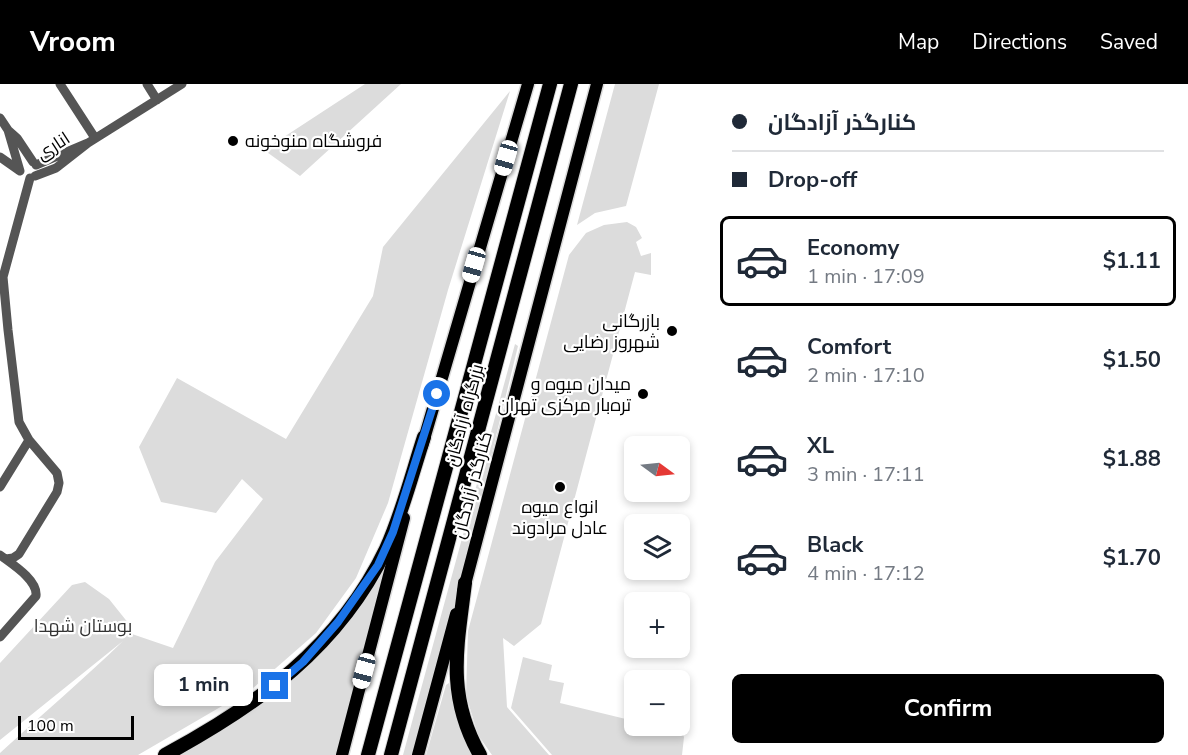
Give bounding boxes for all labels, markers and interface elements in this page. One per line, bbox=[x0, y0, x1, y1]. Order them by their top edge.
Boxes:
text: Vroom bbox=[30, 23, 116, 61]
text: Map bbox=[898, 28, 939, 56]
text: Directions bbox=[972, 28, 1067, 56]
text: Saved bbox=[1100, 28, 1158, 56]
text: کنارگذر آزادگان bbox=[768, 108, 916, 138]
street label: اناری bbox=[31, 126, 75, 166]
place label: فروشگاه منوخونه bbox=[245, 129, 382, 153]
marker: فروشگاه منوخونه bbox=[226, 134, 240, 148]
car bbox=[492, 138, 520, 178]
text: Drop-off bbox=[768, 165, 857, 195]
text: Economy bbox=[807, 233, 899, 263]
icon: car bbox=[735, 234, 789, 288]
car bbox=[460, 245, 488, 285]
text: $1.11 bbox=[1103, 246, 1161, 276]
text: 1 min · 17:09 bbox=[807, 263, 925, 290]
place label: بازرگانی شهروز رضایی bbox=[563, 309, 660, 354]
marker: بازرگانی شهروز رضایی bbox=[665, 324, 679, 338]
text: Comfort bbox=[807, 332, 891, 362]
icon: car bbox=[735, 333, 789, 387]
text: $1.50 bbox=[1103, 345, 1161, 375]
street label: بزرگراه آزادگان bbox=[439, 361, 489, 469]
text: 2 min · 17:10 bbox=[807, 362, 925, 389]
place label: میدان میوه و تره‌بار مرکزی تهران bbox=[498, 372, 631, 417]
route start bbox=[423, 380, 450, 407]
marker: میدان میوه و تره‌بار مرکزی تهران bbox=[636, 387, 650, 401]
street label: کنارگذر آزادگان bbox=[446, 429, 498, 541]
text: XL bbox=[807, 431, 834, 461]
icon: car bbox=[735, 432, 789, 486]
north arrow bbox=[624, 436, 690, 502]
map controls bbox=[624, 436, 690, 736]
text: $1.88 bbox=[1103, 444, 1161, 474]
text: 3 min · 17:11 bbox=[807, 461, 925, 488]
marker: انواع میوه عادل مرادوند bbox=[553, 480, 567, 494]
place label: انواع میوه عادل مرادوند bbox=[512, 495, 608, 540]
button: layers bbox=[624, 514, 690, 580]
text: Black bbox=[807, 530, 863, 560]
icon: car bbox=[735, 531, 789, 585]
text: $1.70 bbox=[1103, 543, 1161, 573]
text: 4 min · 17:12 bbox=[807, 560, 925, 587]
button: + bbox=[624, 592, 690, 658]
park label: بوستان شهدا bbox=[34, 614, 132, 638]
car bbox=[351, 651, 377, 691]
callout: 1 min bbox=[155, 665, 254, 707]
button: − bbox=[624, 670, 690, 736]
text: 1 min bbox=[178, 671, 229, 698]
route end bbox=[261, 672, 288, 699]
button: Confirm bbox=[732, 674, 1164, 743]
scale bar bbox=[18, 713, 134, 740]
text: 100 m bbox=[27, 715, 74, 737]

